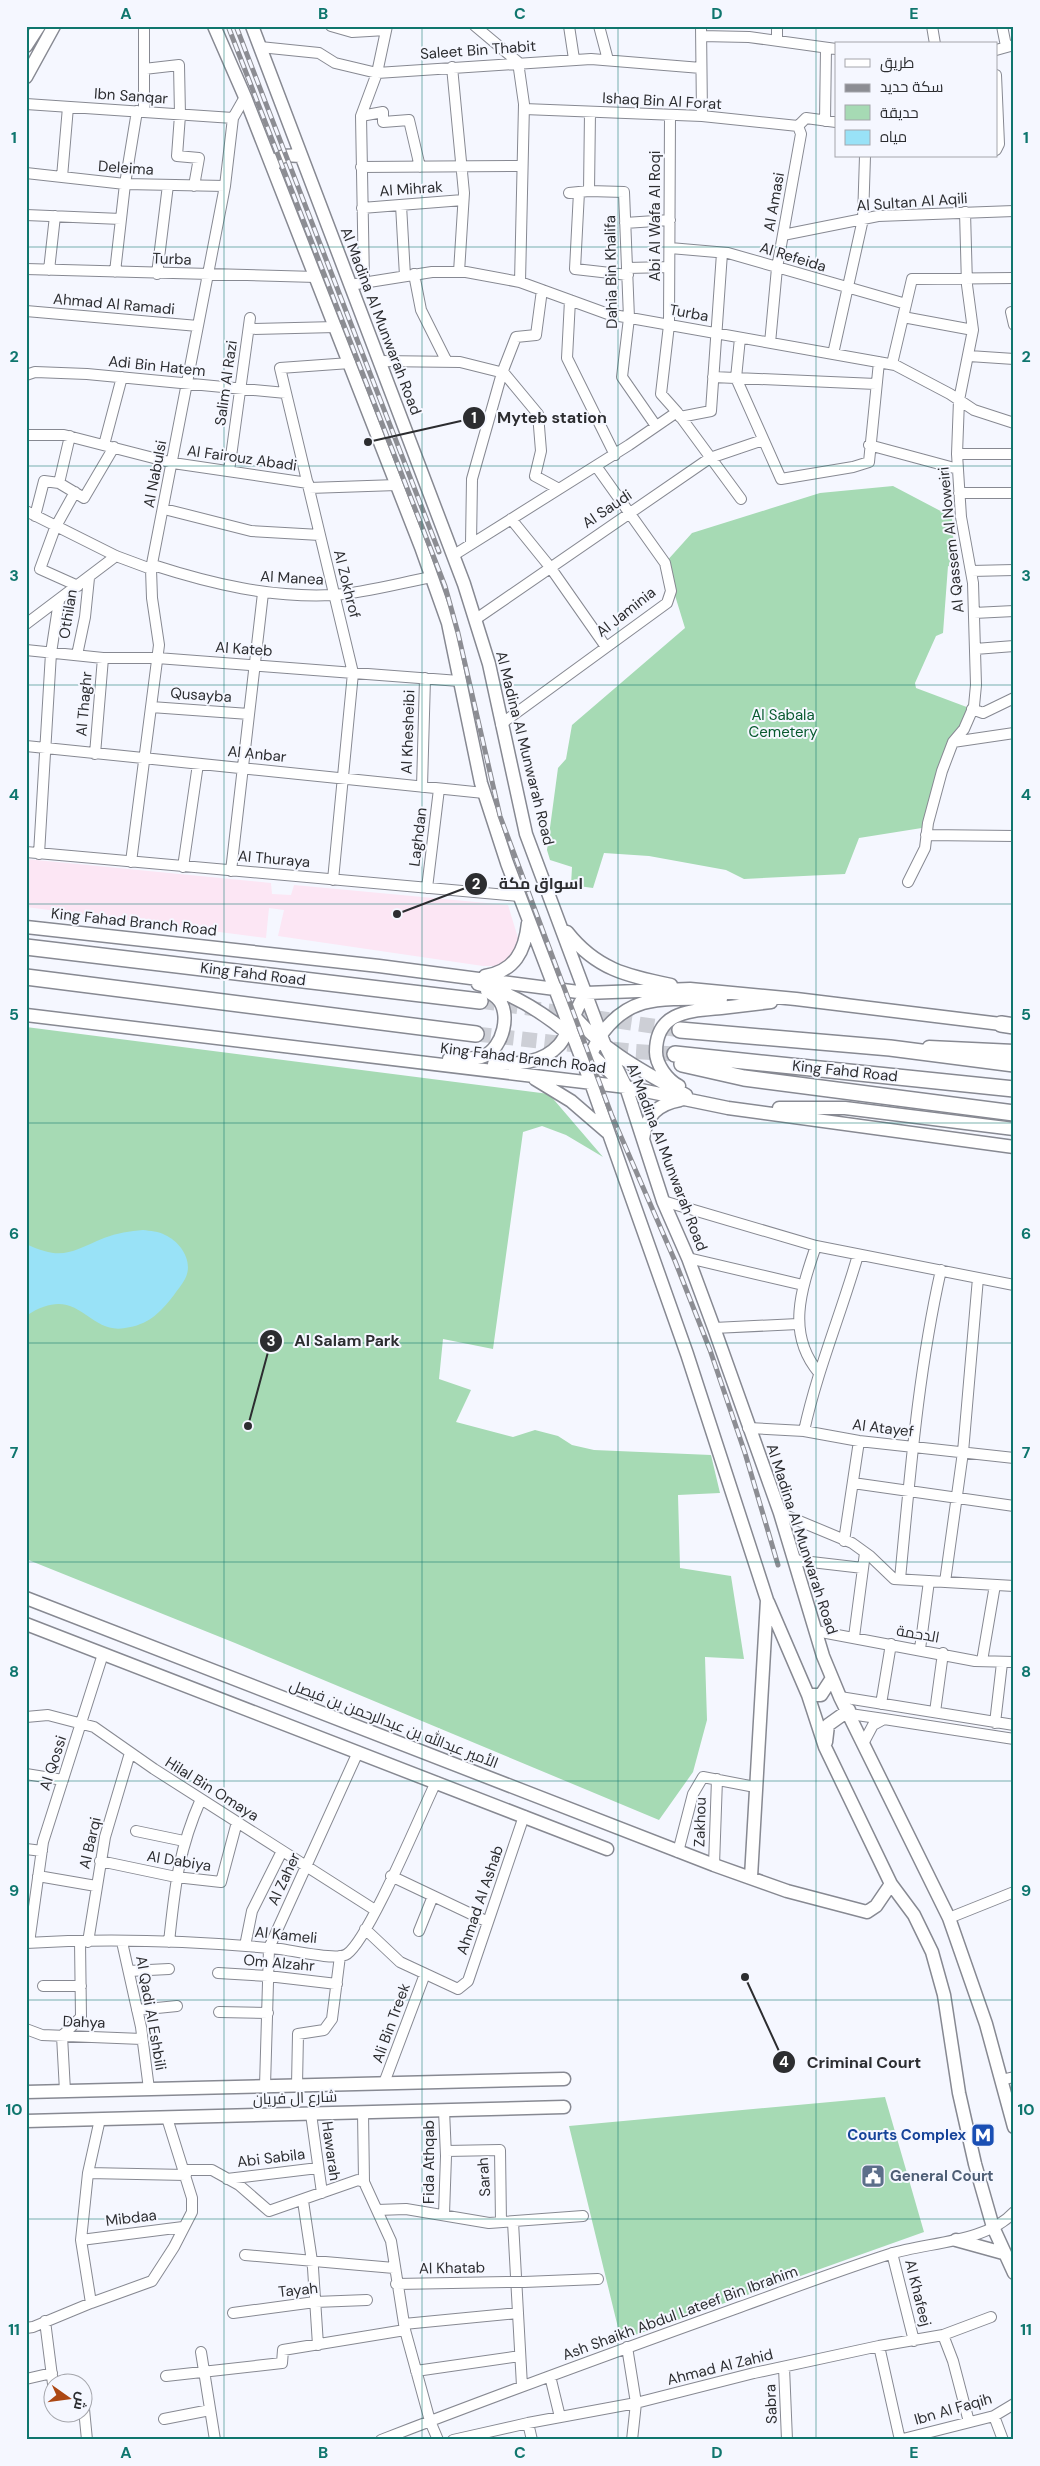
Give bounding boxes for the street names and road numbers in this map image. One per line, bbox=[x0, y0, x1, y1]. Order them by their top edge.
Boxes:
street label: Saleet Bin Thabit bbox=[419, 36, 537, 64]
street label: Ibn Sanqar bbox=[93, 83, 169, 109]
street label: Ishaq Bin Al Forat bbox=[602, 88, 722, 114]
street label: Abi Al Wafa Al Roqi bbox=[645, 151, 665, 281]
street label: Deleima bbox=[97, 156, 155, 180]
street label: Al Amasi bbox=[759, 171, 789, 233]
street label: Al Mihrak bbox=[379, 177, 444, 201]
street label: Al Sultan Al Aqili bbox=[856, 188, 968, 216]
street label: Dahia Bin Khalifa bbox=[600, 215, 622, 329]
street label: Al Madina Al Munwarah Road bbox=[336, 224, 426, 418]
street label: Al Refeida bbox=[757, 237, 829, 277]
street label: Turba bbox=[152, 248, 192, 270]
street label: Ahmad Al Ramadi bbox=[52, 289, 176, 319]
street label: Turba bbox=[668, 300, 710, 326]
street label: Salim Al Razi bbox=[210, 339, 242, 427]
street label: Adi Bin Hatem bbox=[107, 351, 207, 381]
street label: Al Nabulsi bbox=[139, 439, 171, 509]
street label: Al Fairouz Abadi bbox=[186, 440, 298, 476]
street label: Al Qassem Al Noweiri bbox=[933, 466, 969, 614]
street label: Al Saudi bbox=[578, 485, 636, 533]
street label: Al Zokhrof bbox=[329, 548, 365, 620]
street label: Al Manea bbox=[260, 566, 324, 590]
street label: Al Jaminia bbox=[592, 582, 660, 642]
street label: Othilan bbox=[54, 588, 82, 640]
street label: Al Kateb bbox=[215, 637, 273, 661]
street label: Al Madina Al Munwarah Road bbox=[491, 649, 559, 847]
street label: Al Thaghr bbox=[71, 670, 97, 737]
street label: Qusayba bbox=[170, 683, 232, 707]
street label: Al Khesheibi bbox=[397, 689, 419, 775]
street label: Al Anbar bbox=[227, 741, 288, 767]
street label: Laghdan bbox=[404, 806, 432, 868]
street label: Al Thuraya bbox=[237, 846, 311, 872]
street label: King Fahad Branch Road bbox=[50, 903, 218, 941]
street label: King Fahd Road bbox=[199, 958, 307, 990]
street label: King Fahad Branch Road bbox=[439, 1038, 607, 1078]
street label: King Fahd Road bbox=[791, 1056, 899, 1086]
street label: Al Madina Al Munwarah Road bbox=[622, 1060, 712, 1254]
street label: Al Atayef bbox=[851, 1414, 915, 1442]
street label: Al Madina Al Munwarah Road bbox=[762, 1441, 842, 1637]
street label: الدحمة bbox=[895, 1620, 941, 1648]
street label: الأمير عبدالله بن عبدالرحمن بن فيصل bbox=[287, 1675, 501, 1773]
street label: Al Qossi bbox=[35, 1733, 71, 1793]
street label: Hilal Bin Omaya bbox=[161, 1752, 263, 1826]
street label: Zakhou bbox=[689, 1797, 711, 1847]
street label: Al Barqi bbox=[74, 1815, 106, 1871]
street label: Ahmad Al Ashab bbox=[452, 1843, 508, 1957]
street label: Al Dabiya bbox=[145, 1846, 213, 1876]
street label: Al Zaher bbox=[263, 1849, 305, 1909]
street label: Al Kameli bbox=[254, 1922, 318, 1948]
street label: Om Alzahr bbox=[243, 1950, 316, 1976]
street label: Al Qadi Al Eshbili bbox=[131, 1954, 171, 2072]
street label: Ali Bin Treek bbox=[367, 1980, 415, 2066]
street label: Dahya bbox=[62, 2011, 106, 2033]
street label: شارع ال فريان bbox=[253, 2087, 338, 2110]
street label: Hawarah bbox=[317, 2120, 345, 2182]
street label: Fida Athqab bbox=[419, 2120, 439, 2204]
street label: Abi Sabila bbox=[236, 2144, 306, 2172]
street label: Sarah bbox=[473, 2157, 495, 2197]
street label: Mibdaa bbox=[104, 2205, 158, 2231]
street label: Al Khatab bbox=[419, 2257, 485, 2279]
street label: Al Khafeej bbox=[900, 2257, 936, 2329]
street label: Ash Shaikh Abdul Lateef Bin Ibrahim bbox=[560, 2261, 800, 2365]
street label: Tayah bbox=[277, 2278, 319, 2302]
street label: Ahmad Al Zahid bbox=[665, 2344, 775, 2390]
street label: Sabra bbox=[760, 2384, 782, 2424]
street label: Ibn Al Faqih bbox=[912, 2388, 994, 2430]

